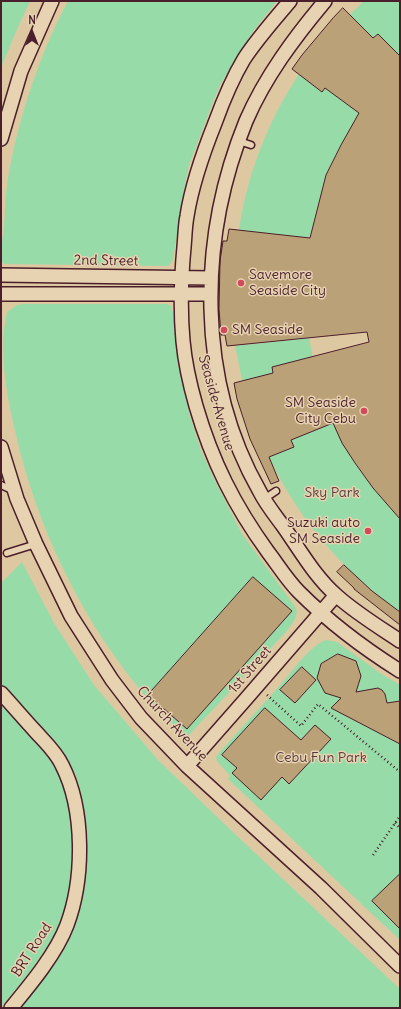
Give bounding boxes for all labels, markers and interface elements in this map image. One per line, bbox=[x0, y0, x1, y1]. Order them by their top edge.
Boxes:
north arrow bbox=[12, 12, 52, 52]
text: N bbox=[28, 13, 36, 27]
street label: 2nd Street bbox=[74, 252, 138, 270]
place label: Savemore Seaside City bbox=[249, 267, 326, 300]
marker: Savemore Seaside City bbox=[236, 278, 246, 288]
place label: SM Seaside bbox=[232, 322, 303, 338]
marker: SM Seaside bbox=[219, 325, 229, 335]
street label: Seaside Avenue bbox=[194, 353, 238, 453]
place label: SM Seaside City Cebu bbox=[285, 395, 356, 428]
marker: SM Seaside City Cebu bbox=[359, 406, 369, 416]
park label: Sky Park bbox=[304, 485, 360, 501]
place label: Suzuki auto SM Seaside bbox=[287, 515, 360, 548]
marker: Suzuki auto SM Seaside bbox=[363, 526, 373, 536]
street label: 1st Street bbox=[225, 643, 275, 697]
street label: Church Avenue bbox=[133, 683, 211, 765]
park label: Cebu Fun Park bbox=[275, 750, 367, 766]
street label: BRT Road bbox=[8, 920, 56, 980]

